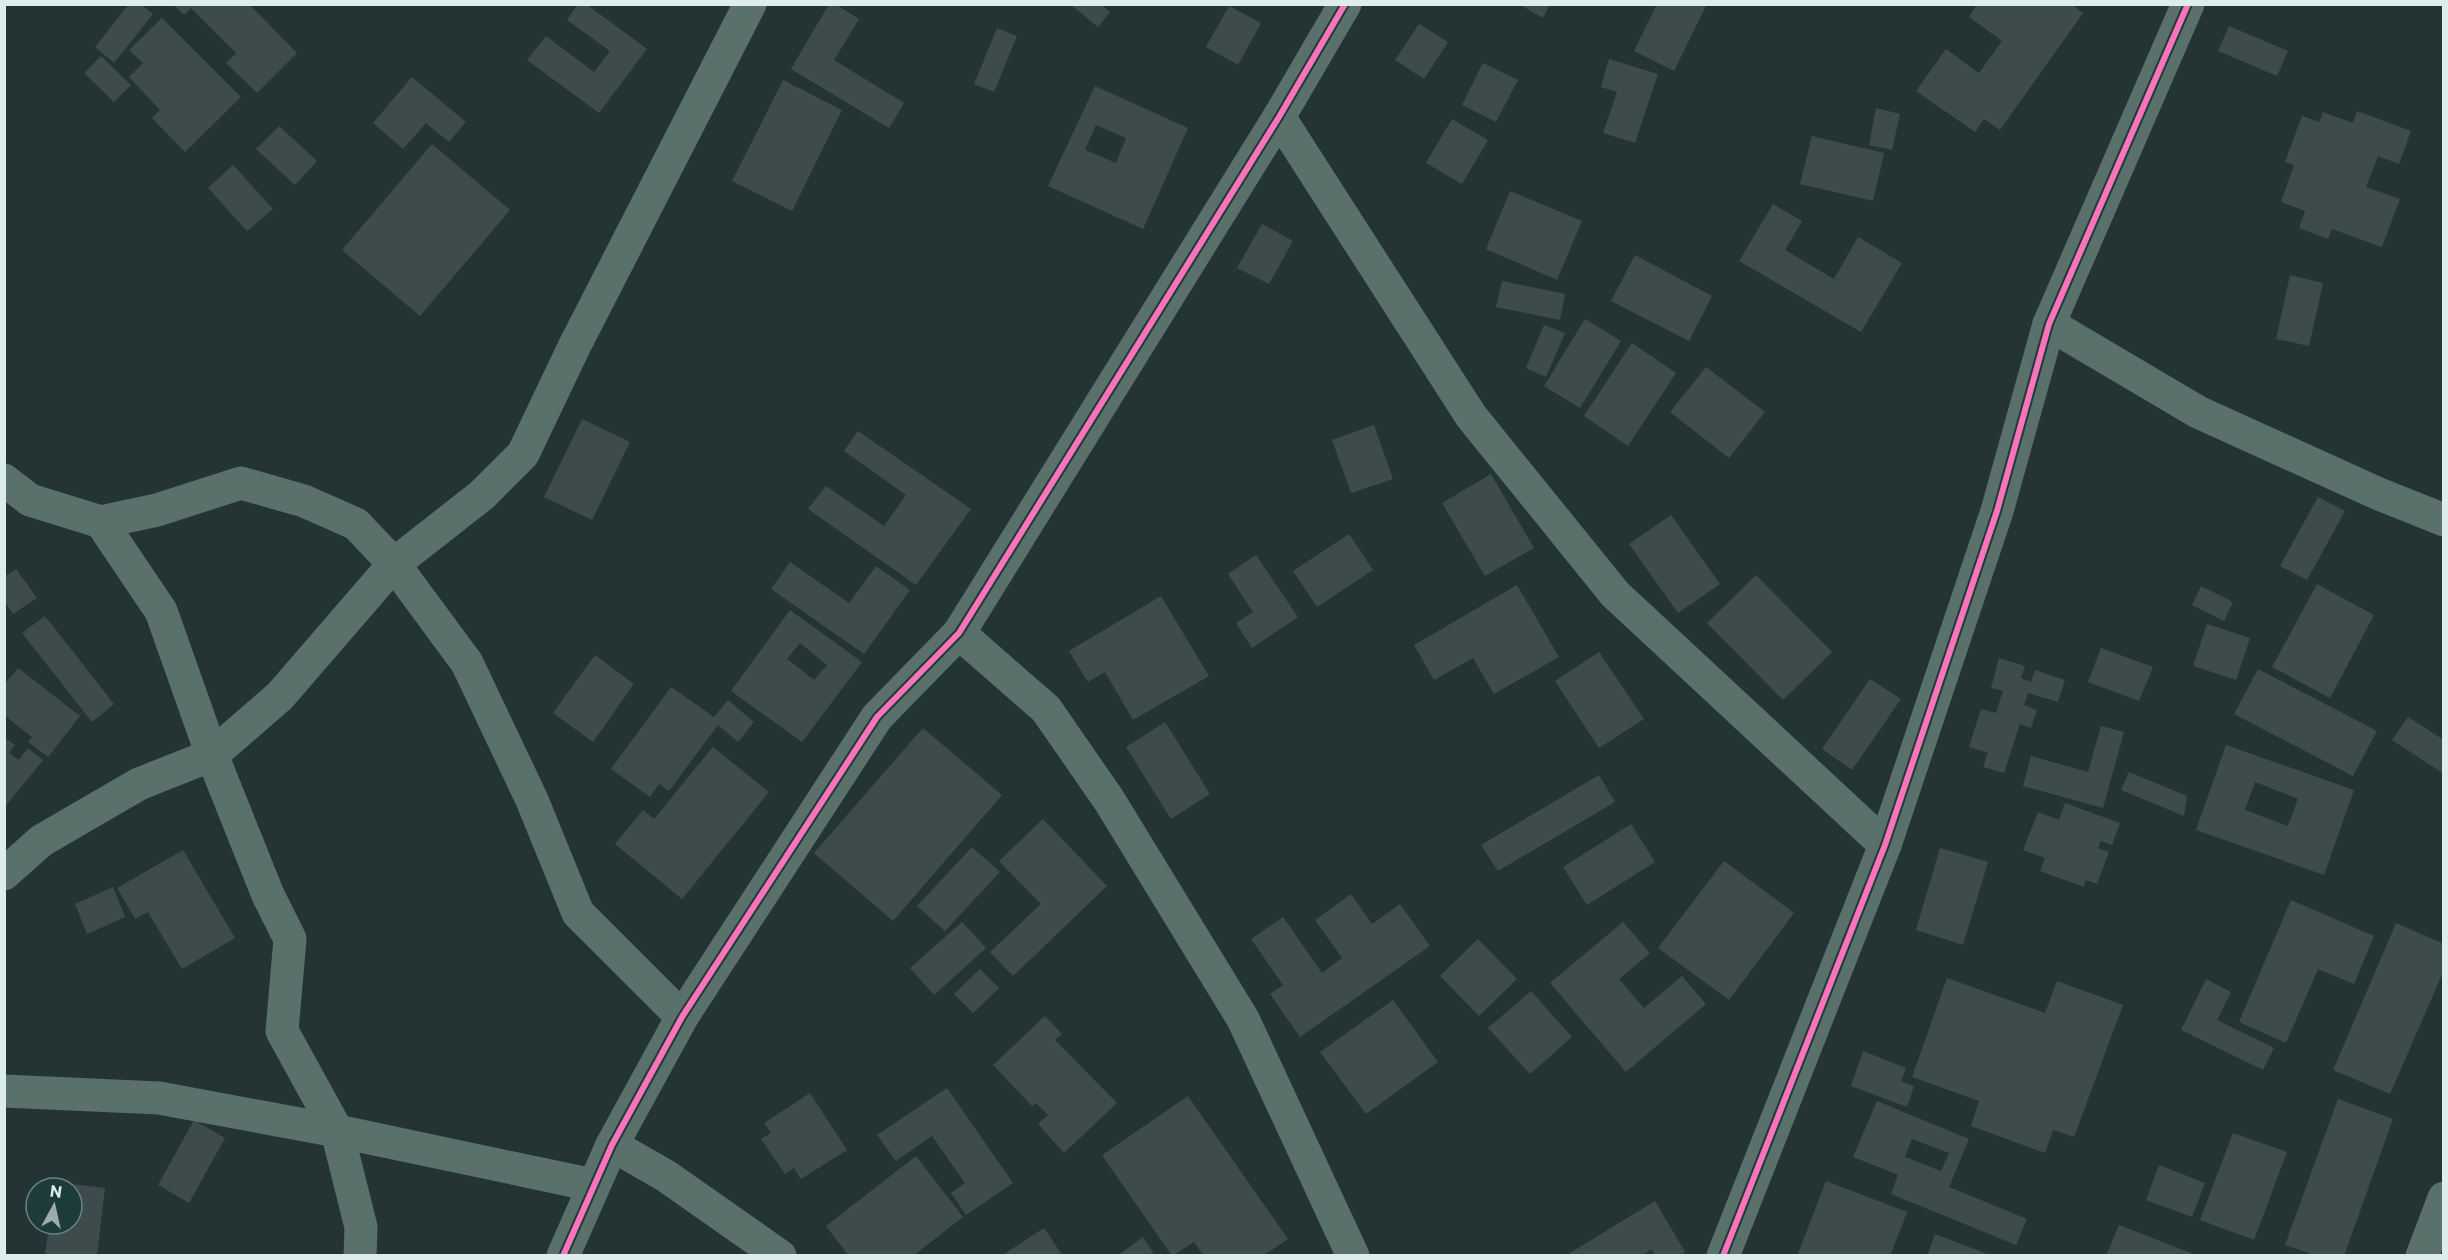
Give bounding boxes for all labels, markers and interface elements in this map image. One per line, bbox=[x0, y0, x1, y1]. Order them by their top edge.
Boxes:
north arrow bbox=[24, 1176, 84, 1236]
text: N bbox=[49, 1180, 63, 1201]

